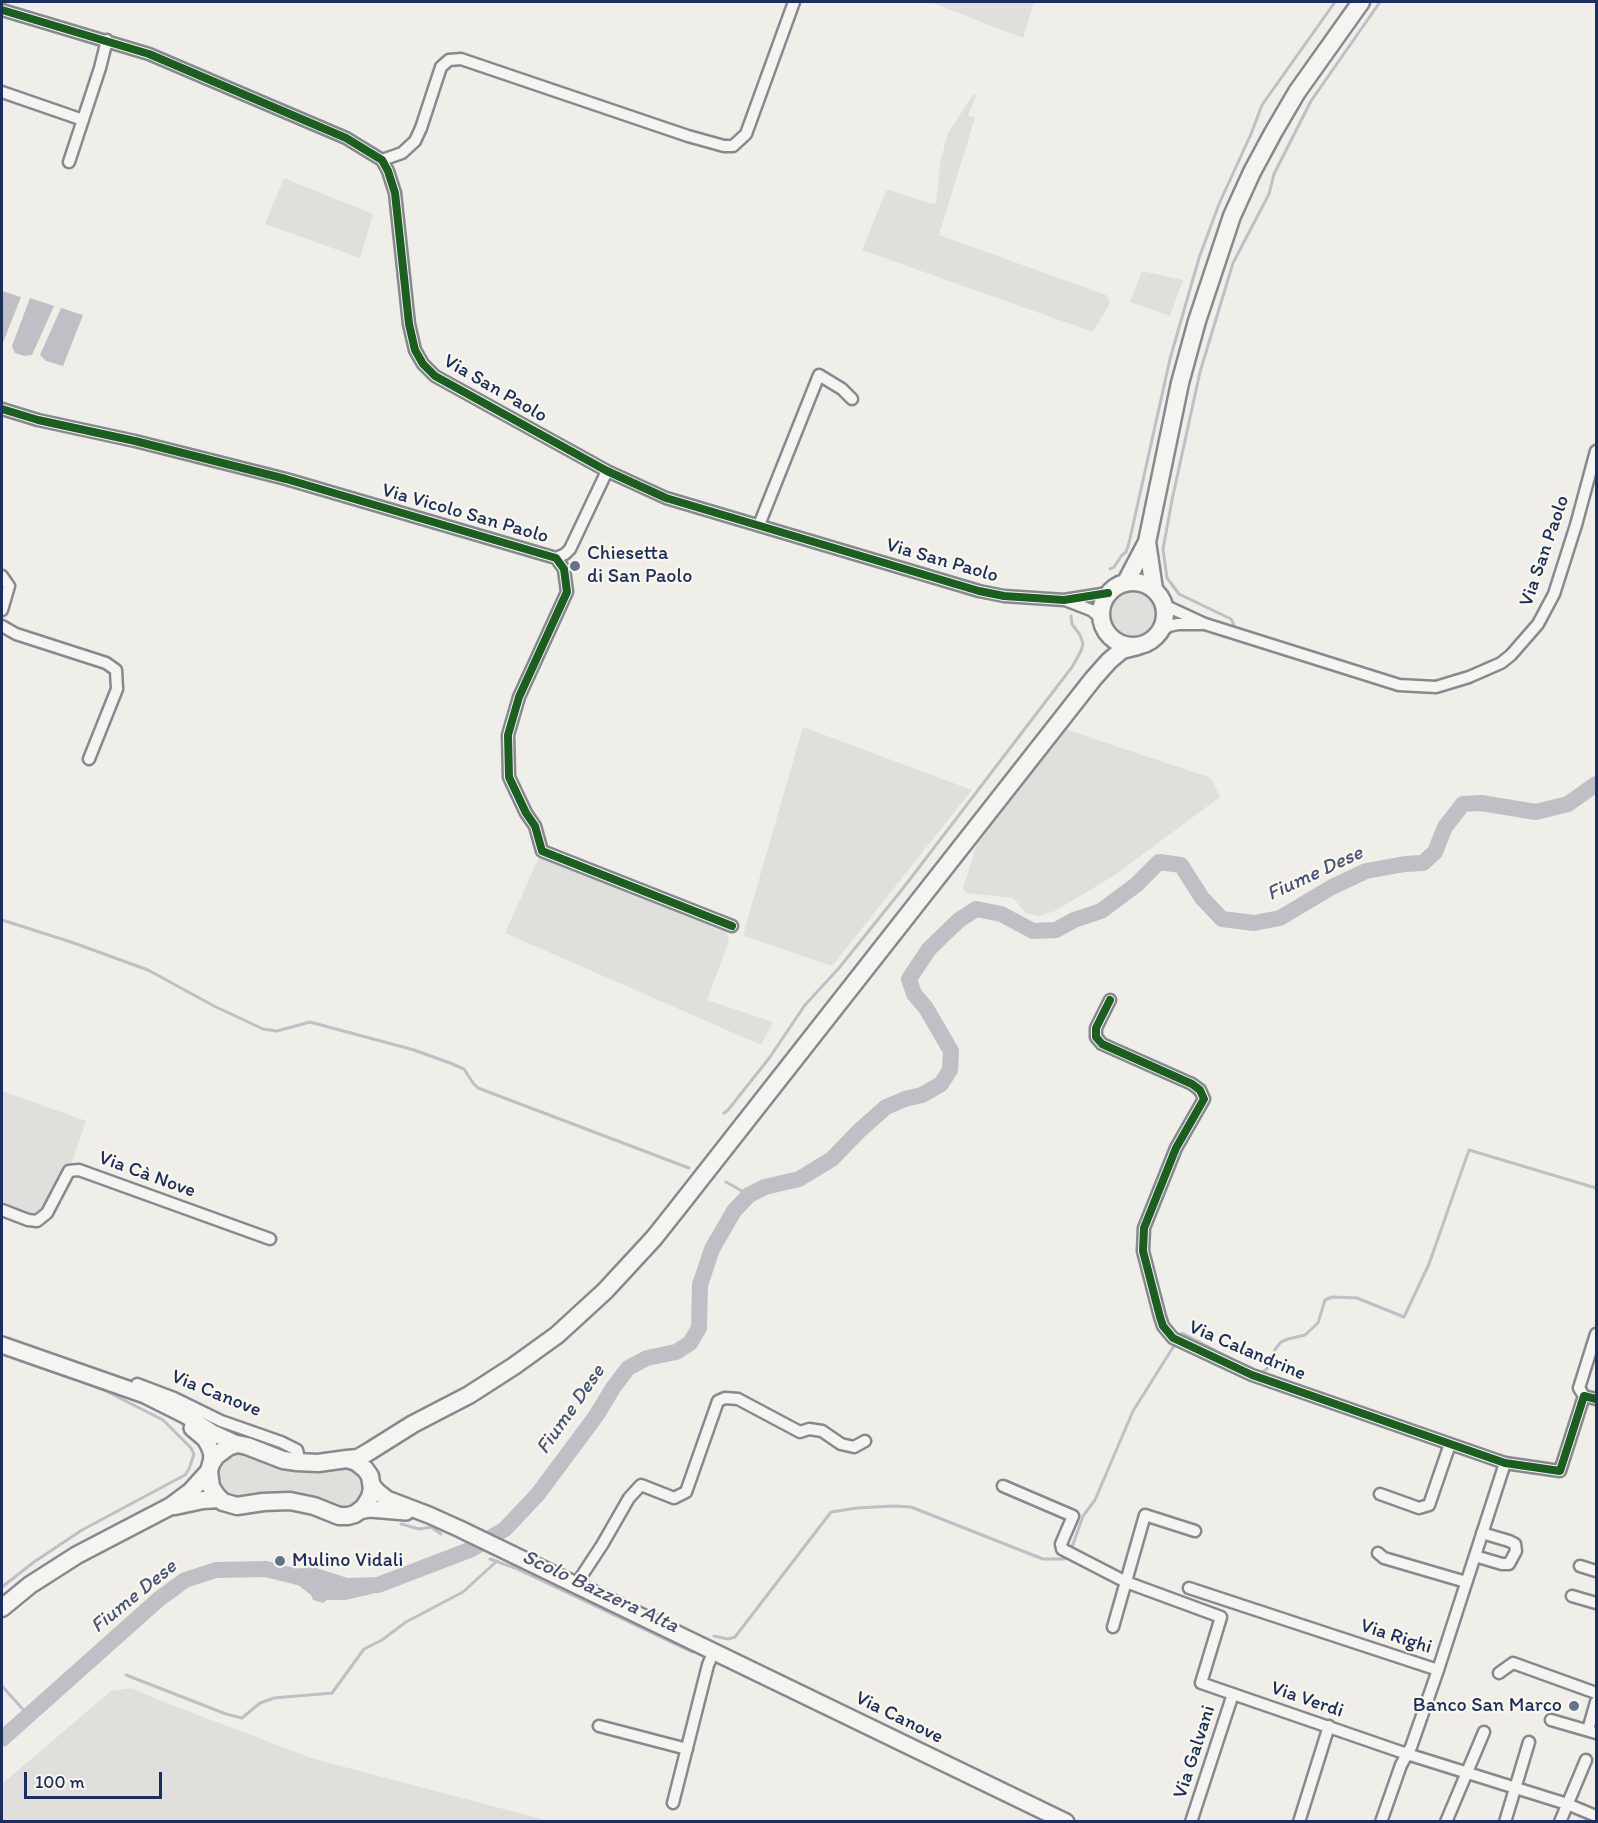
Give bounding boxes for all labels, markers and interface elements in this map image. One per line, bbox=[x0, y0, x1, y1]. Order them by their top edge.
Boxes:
street label: Via San Paolo bbox=[439, 350, 551, 428]
street label: Via Vicolo San Paolo bbox=[379, 479, 551, 549]
street label: Via San Paolo bbox=[1515, 492, 1575, 610]
street label: Via San Paolo bbox=[883, 533, 1001, 589]
place label: Chiesetta di San Paolo bbox=[587, 542, 692, 589]
marker: Chiesetta di San Paolo bbox=[568, 559, 582, 573]
water label: Fiume Dese bbox=[1263, 841, 1367, 907]
street label: Via Cà Nove bbox=[95, 1146, 199, 1204]
street label: Via Calandrine bbox=[1185, 1316, 1309, 1386]
water label: Fiume Dese bbox=[531, 1360, 611, 1460]
street label: Via Canove bbox=[168, 1365, 264, 1423]
water label: Scolo Bazzera Alta bbox=[518, 1545, 682, 1639]
place label: Mulino Vidali bbox=[292, 1549, 403, 1573]
marker: Mulino Vidali bbox=[273, 1554, 287, 1568]
water label: Fiume Dese bbox=[86, 1555, 182, 1639]
street label: Via Righi bbox=[1357, 1614, 1435, 1660]
street label: Via Verdi bbox=[1267, 1676, 1347, 1724]
street label: Via Canove bbox=[851, 1686, 947, 1750]
place label: Banco San Marco bbox=[1413, 1694, 1562, 1718]
marker: Banco San Marco bbox=[1567, 1699, 1581, 1713]
street label: Via Galvani bbox=[1169, 1702, 1221, 1802]
scale bar bbox=[27, 1760, 165, 1798]
text: 100 m bbox=[35, 1771, 85, 1793]

